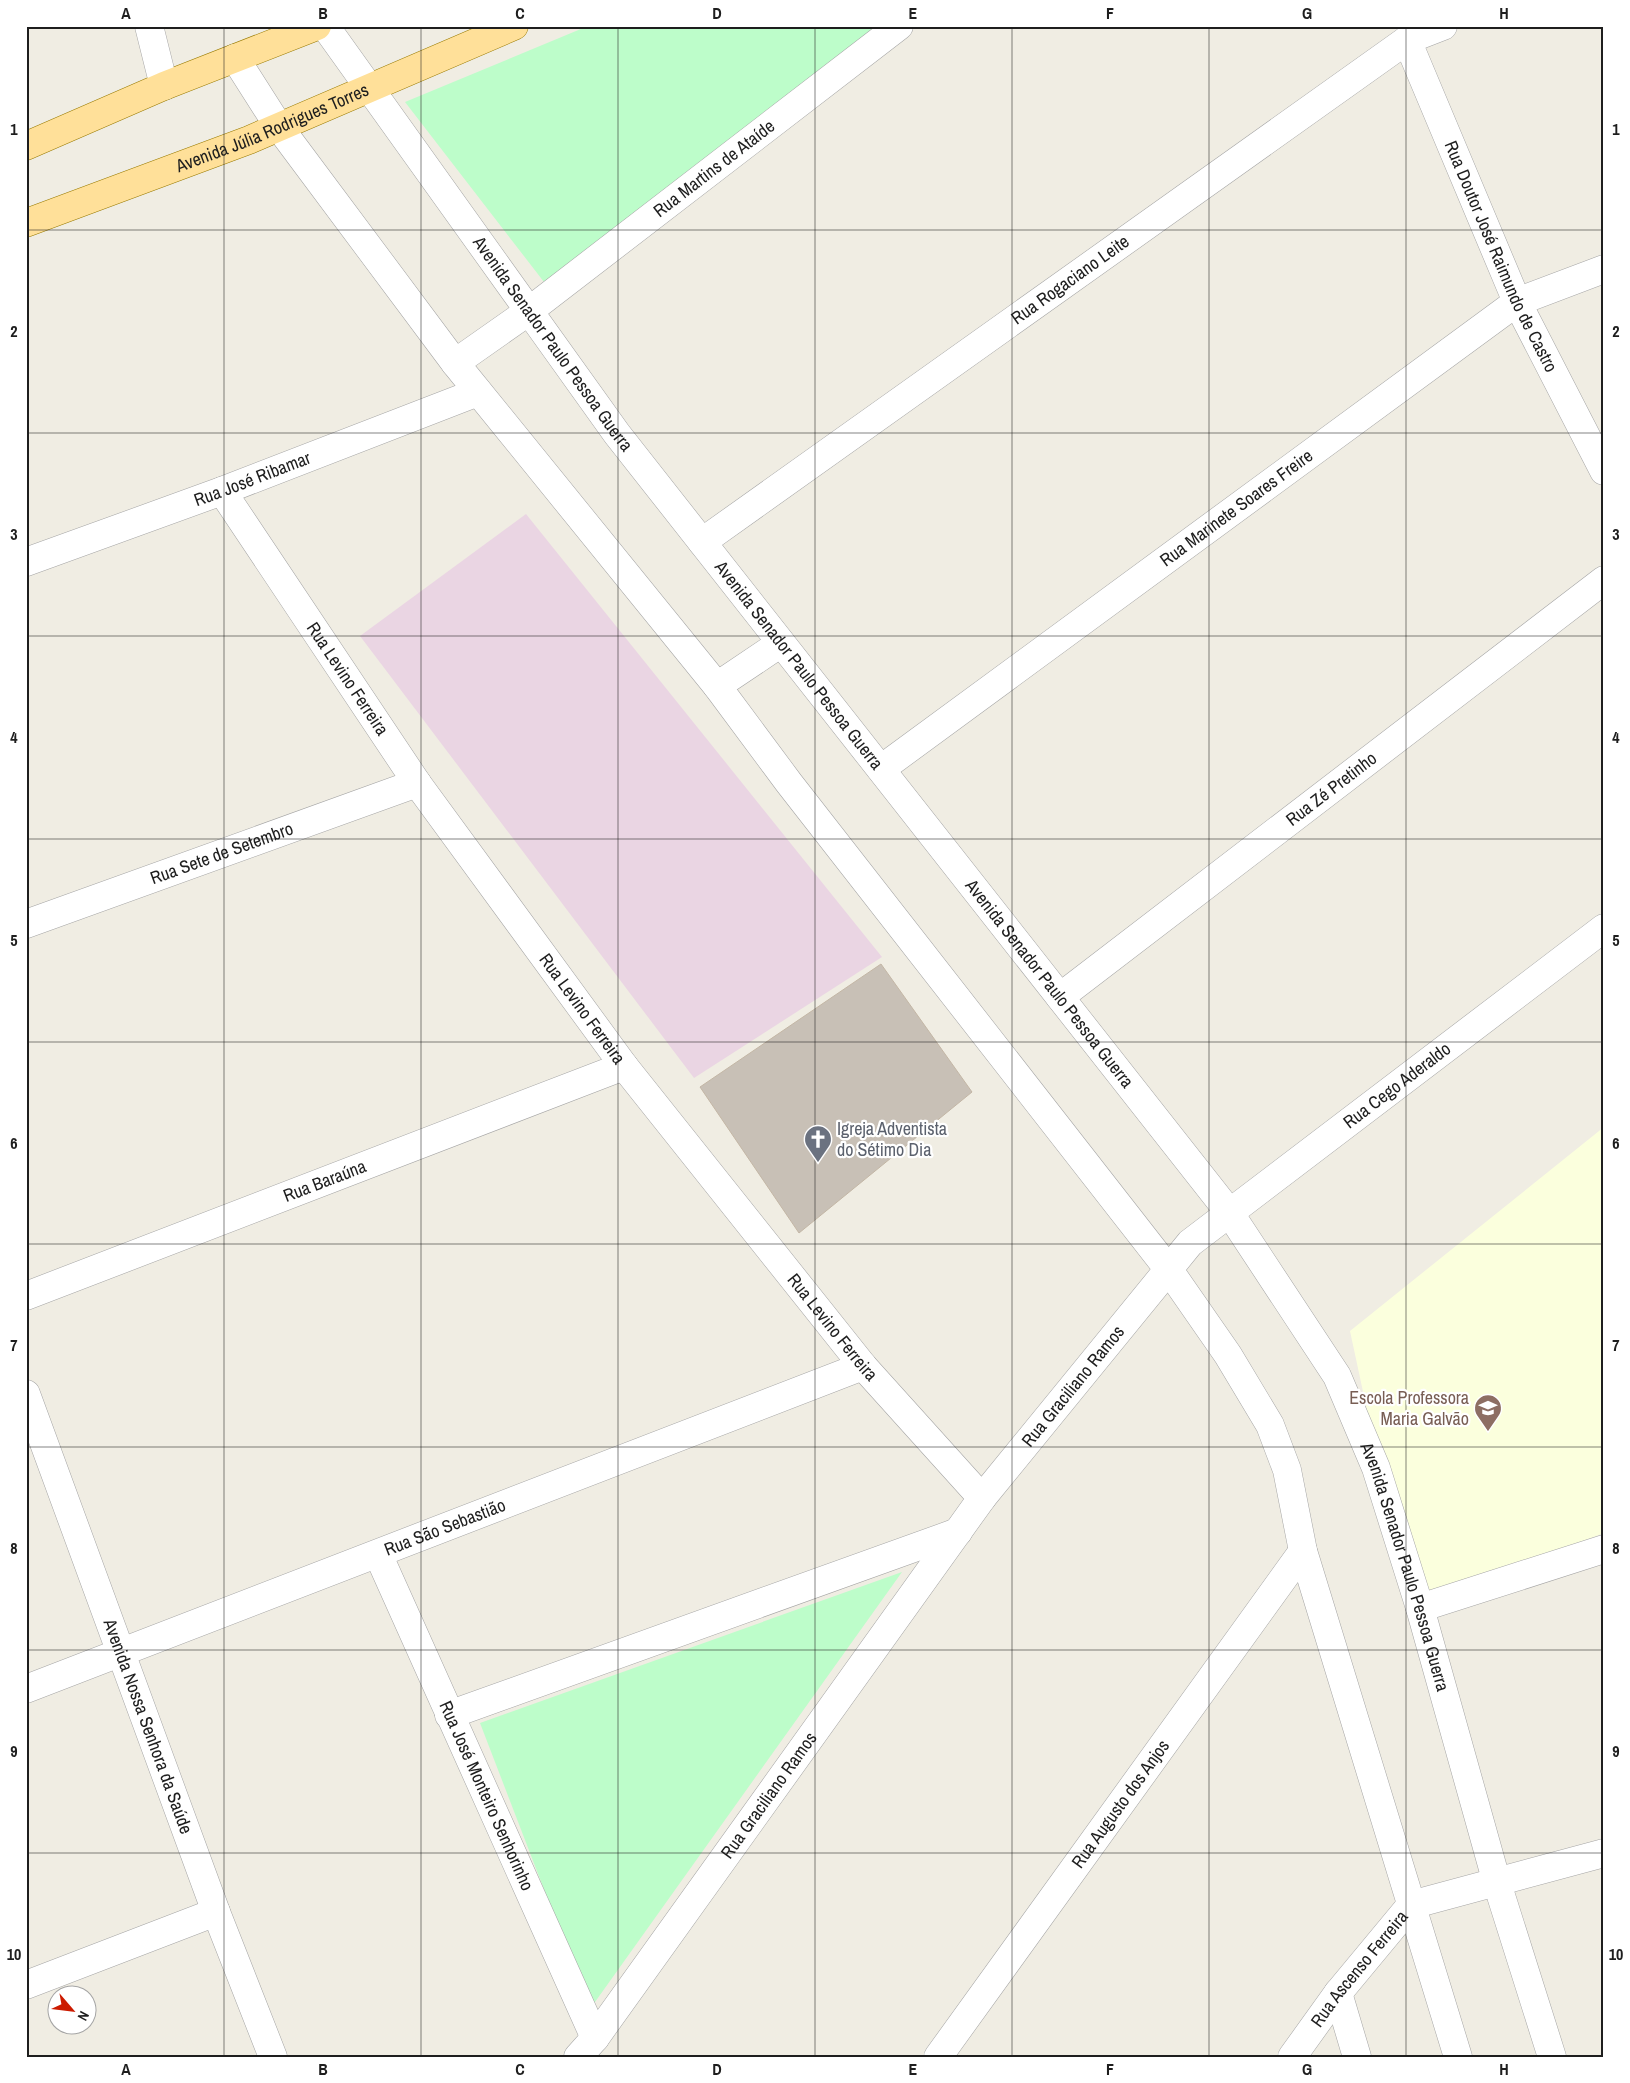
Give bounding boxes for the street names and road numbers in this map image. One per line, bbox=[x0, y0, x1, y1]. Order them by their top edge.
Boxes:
street label: Avenida Júlia Rodrigues Torres bbox=[171, 77, 373, 179]
street label: Rua Martins de Ataíde bbox=[648, 113, 780, 223]
street label: Rua Doutor José Raimundo de Castro bbox=[1439, 137, 1564, 376]
street label: Rua Rogaciano Leite bbox=[1006, 229, 1134, 330]
street label: Avenida Senador Paulo Pessoa Guerra bbox=[467, 230, 639, 456]
street label: Rua Marinete Soares Freire bbox=[1155, 443, 1318, 572]
street label: Rua José Ribamar bbox=[190, 445, 314, 512]
street label: Avenida Senador Paulo Pessoa Guerra bbox=[709, 555, 889, 775]
street label: Rua Levino Ferreira bbox=[301, 617, 395, 740]
street label: Rua Zé Pretinho bbox=[1280, 746, 1382, 831]
street label: Rua Sete de Setembro bbox=[147, 816, 296, 890]
street label: Avenida Senador Paulo Pessoa Guerra bbox=[959, 873, 1140, 1093]
street label: Rua Levino Ferreira bbox=[534, 948, 632, 1069]
street label: Rua Cego Aderaldo bbox=[1338, 1036, 1456, 1134]
street label: Rua Baraúna bbox=[279, 1153, 370, 1208]
street label: Rua Levino Ferreira bbox=[782, 1268, 884, 1386]
street label: Rua Graciliano Ramos bbox=[1016, 1320, 1130, 1452]
street label: Avenida Senador Paulo Pessoa Guerra bbox=[1354, 1438, 1456, 1694]
street label: Rua São Sebastião bbox=[380, 1492, 509, 1562]
street label: Avenida Nossa Senhora da Saúde bbox=[97, 1614, 199, 1837]
street label: Rua José Monteiro Senhorinho bbox=[433, 1697, 540, 1894]
street label: Rua Graciliano Ramos bbox=[715, 1727, 822, 1863]
street label: Rua Augusto dos Anjos bbox=[1065, 1734, 1175, 1873]
street label: Rua Ascenso Ferreira bbox=[1304, 1905, 1413, 2032]

